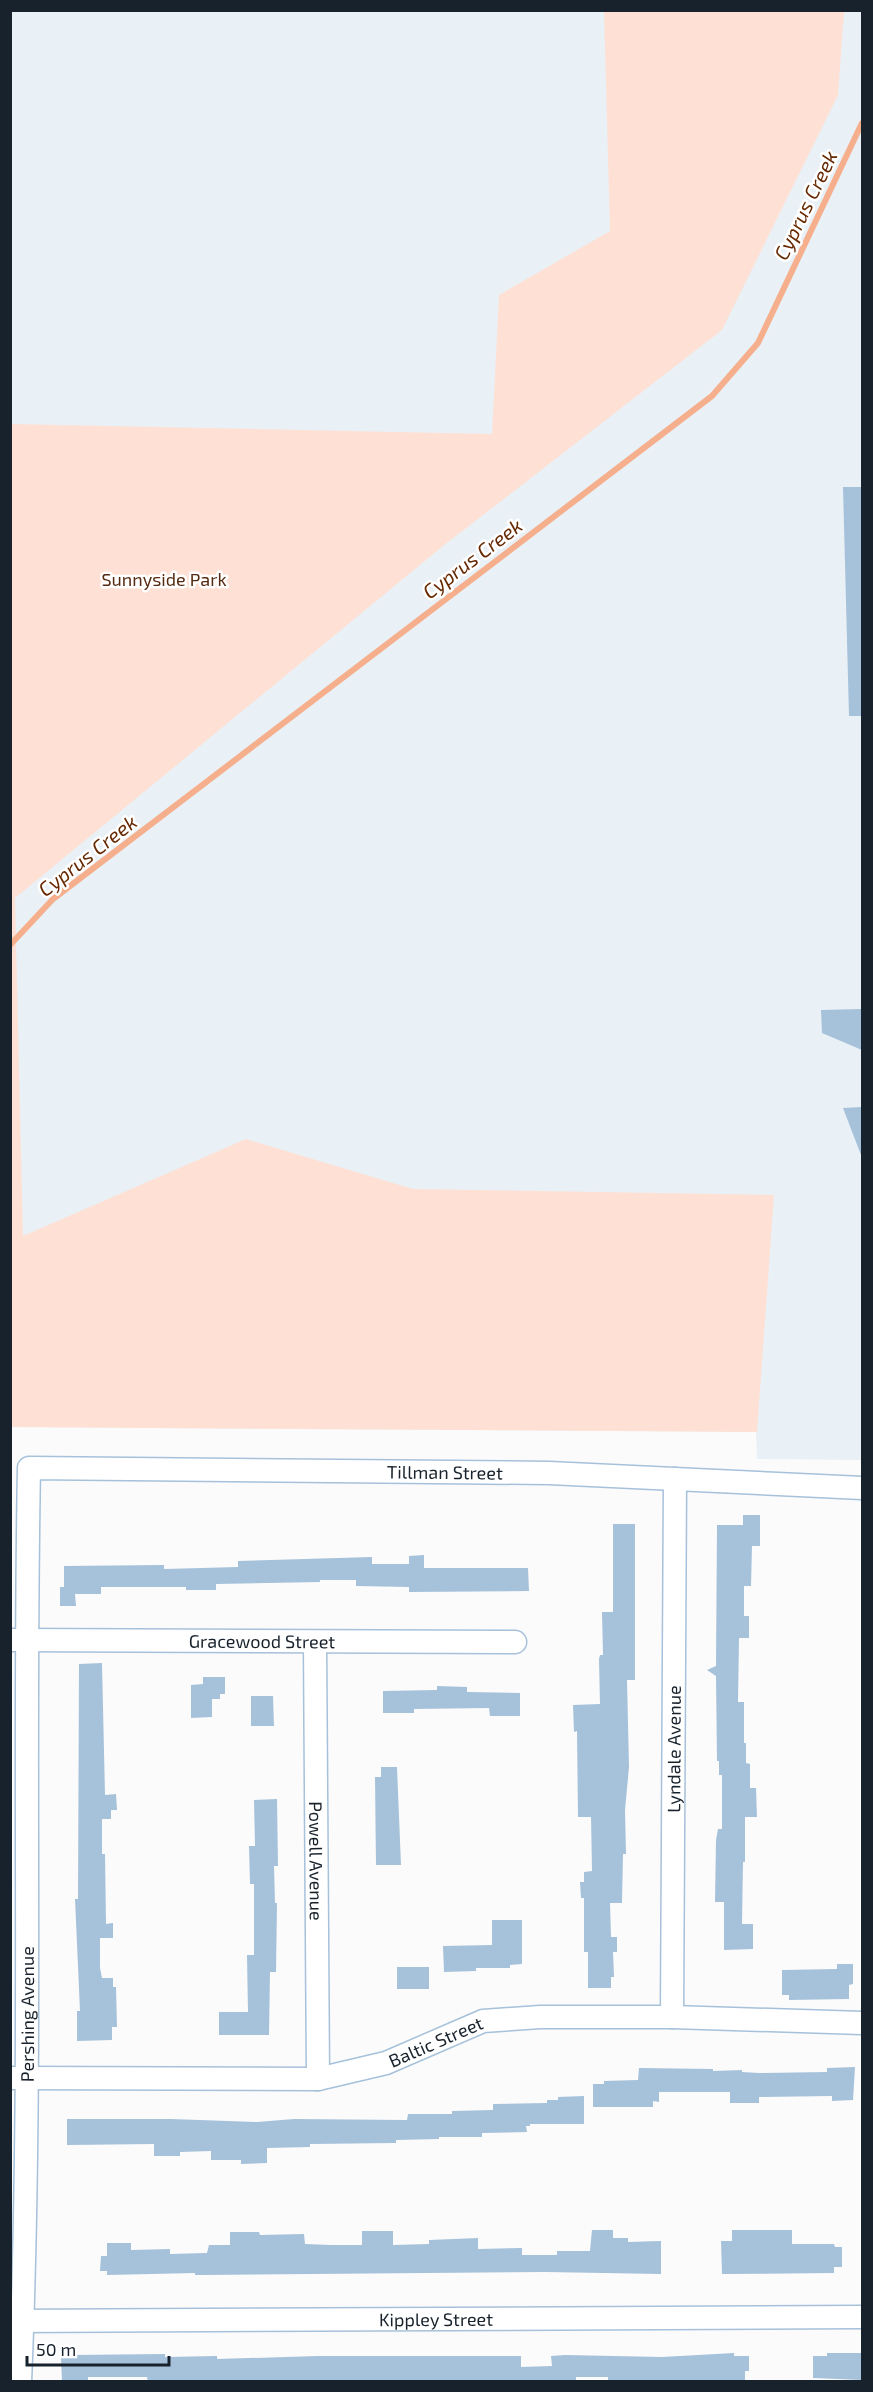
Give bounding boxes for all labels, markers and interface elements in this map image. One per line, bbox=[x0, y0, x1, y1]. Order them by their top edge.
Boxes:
water label: Cyprus Creek bbox=[768, 146, 843, 264]
water label: Cyprus Creek bbox=[417, 513, 527, 604]
park label: Sunnyside Park bbox=[101, 568, 227, 590]
water label: Cyprus Creek bbox=[33, 809, 142, 902]
street label: Tillman Street bbox=[387, 1460, 503, 1484]
street label: Gracewood Street bbox=[189, 1630, 335, 1652]
street label: Lyndale Avenue bbox=[662, 1685, 685, 1813]
street label: Powell Avenue bbox=[305, 1801, 328, 1921]
street label: Pershing Avenue bbox=[16, 1946, 38, 2082]
street label: Baltic Street bbox=[385, 2011, 486, 2072]
street label: Kippley Street bbox=[379, 2308, 493, 2330]
scale bar bbox=[27, 2329, 170, 2367]
text: 50 m bbox=[36, 2338, 76, 2360]

